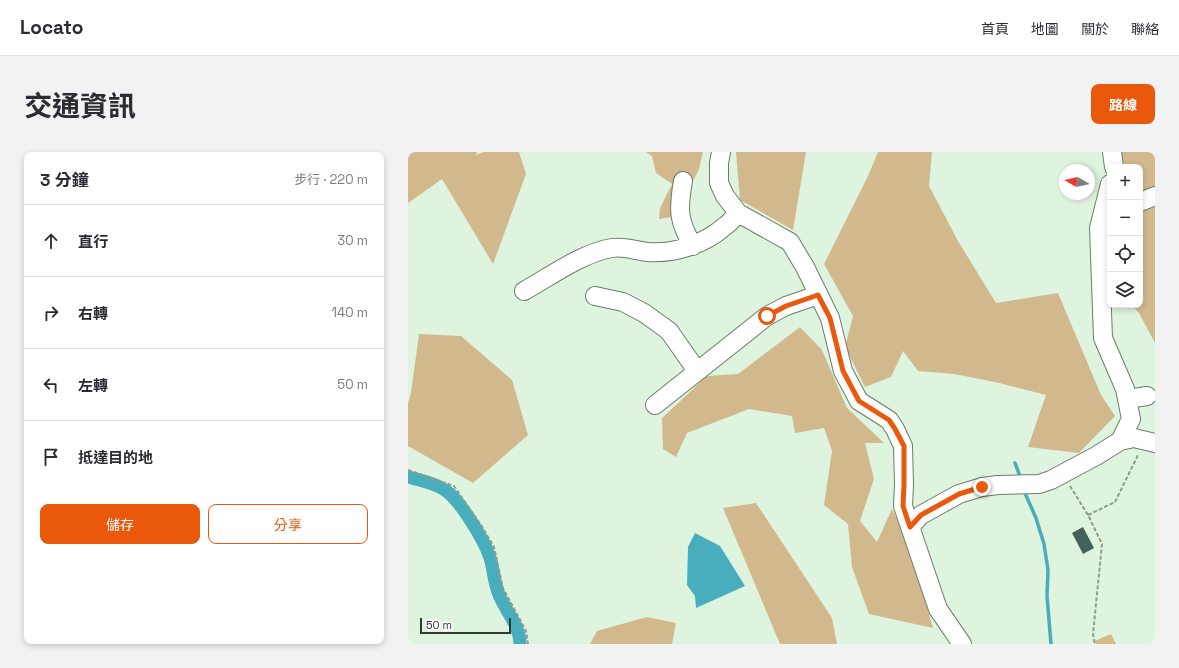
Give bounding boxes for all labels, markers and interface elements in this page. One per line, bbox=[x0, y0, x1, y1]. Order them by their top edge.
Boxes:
text: Locato bbox=[20, 15, 83, 40]
text: 首頁 bbox=[981, 20, 1009, 38]
text: 地圖 bbox=[1031, 20, 1059, 38]
text: 關於 bbox=[1081, 20, 1109, 38]
text: 聯絡 bbox=[1131, 20, 1159, 38]
button: 路線 bbox=[1091, 84, 1155, 124]
text: 交通資訊 bbox=[24, 88, 136, 124]
north arrow bbox=[1059, 164, 1095, 200]
map controls bbox=[1107, 164, 1143, 308]
button: + bbox=[1107, 164, 1143, 200]
text: 3 分鐘 bbox=[40, 169, 89, 191]
text: 步行 · 220 m bbox=[294, 171, 368, 188]
button: − bbox=[1107, 200, 1143, 236]
icon: ahead bbox=[40, 230, 62, 252]
text: 直行 bbox=[78, 232, 108, 251]
text: 30 m bbox=[337, 232, 368, 249]
button: locate bbox=[1107, 236, 1143, 272]
button: layers bbox=[1107, 272, 1143, 308]
icon: right bbox=[40, 302, 62, 324]
text: 右轉 bbox=[78, 304, 108, 323]
text: 140 m bbox=[332, 304, 368, 321]
route start bbox=[758, 307, 776, 325]
icon: left bbox=[40, 374, 62, 396]
text: 左轉 bbox=[78, 376, 108, 395]
text: 50 m bbox=[337, 376, 368, 393]
icon: arrive bbox=[40, 446, 62, 468]
text: 抵達目的地 bbox=[78, 448, 153, 467]
route end bbox=[973, 478, 991, 496]
button: 儲存 bbox=[40, 504, 200, 544]
button: 分享 bbox=[208, 504, 368, 544]
scale bar bbox=[420, 616, 511, 635]
text: 50 m bbox=[426, 618, 452, 632]

